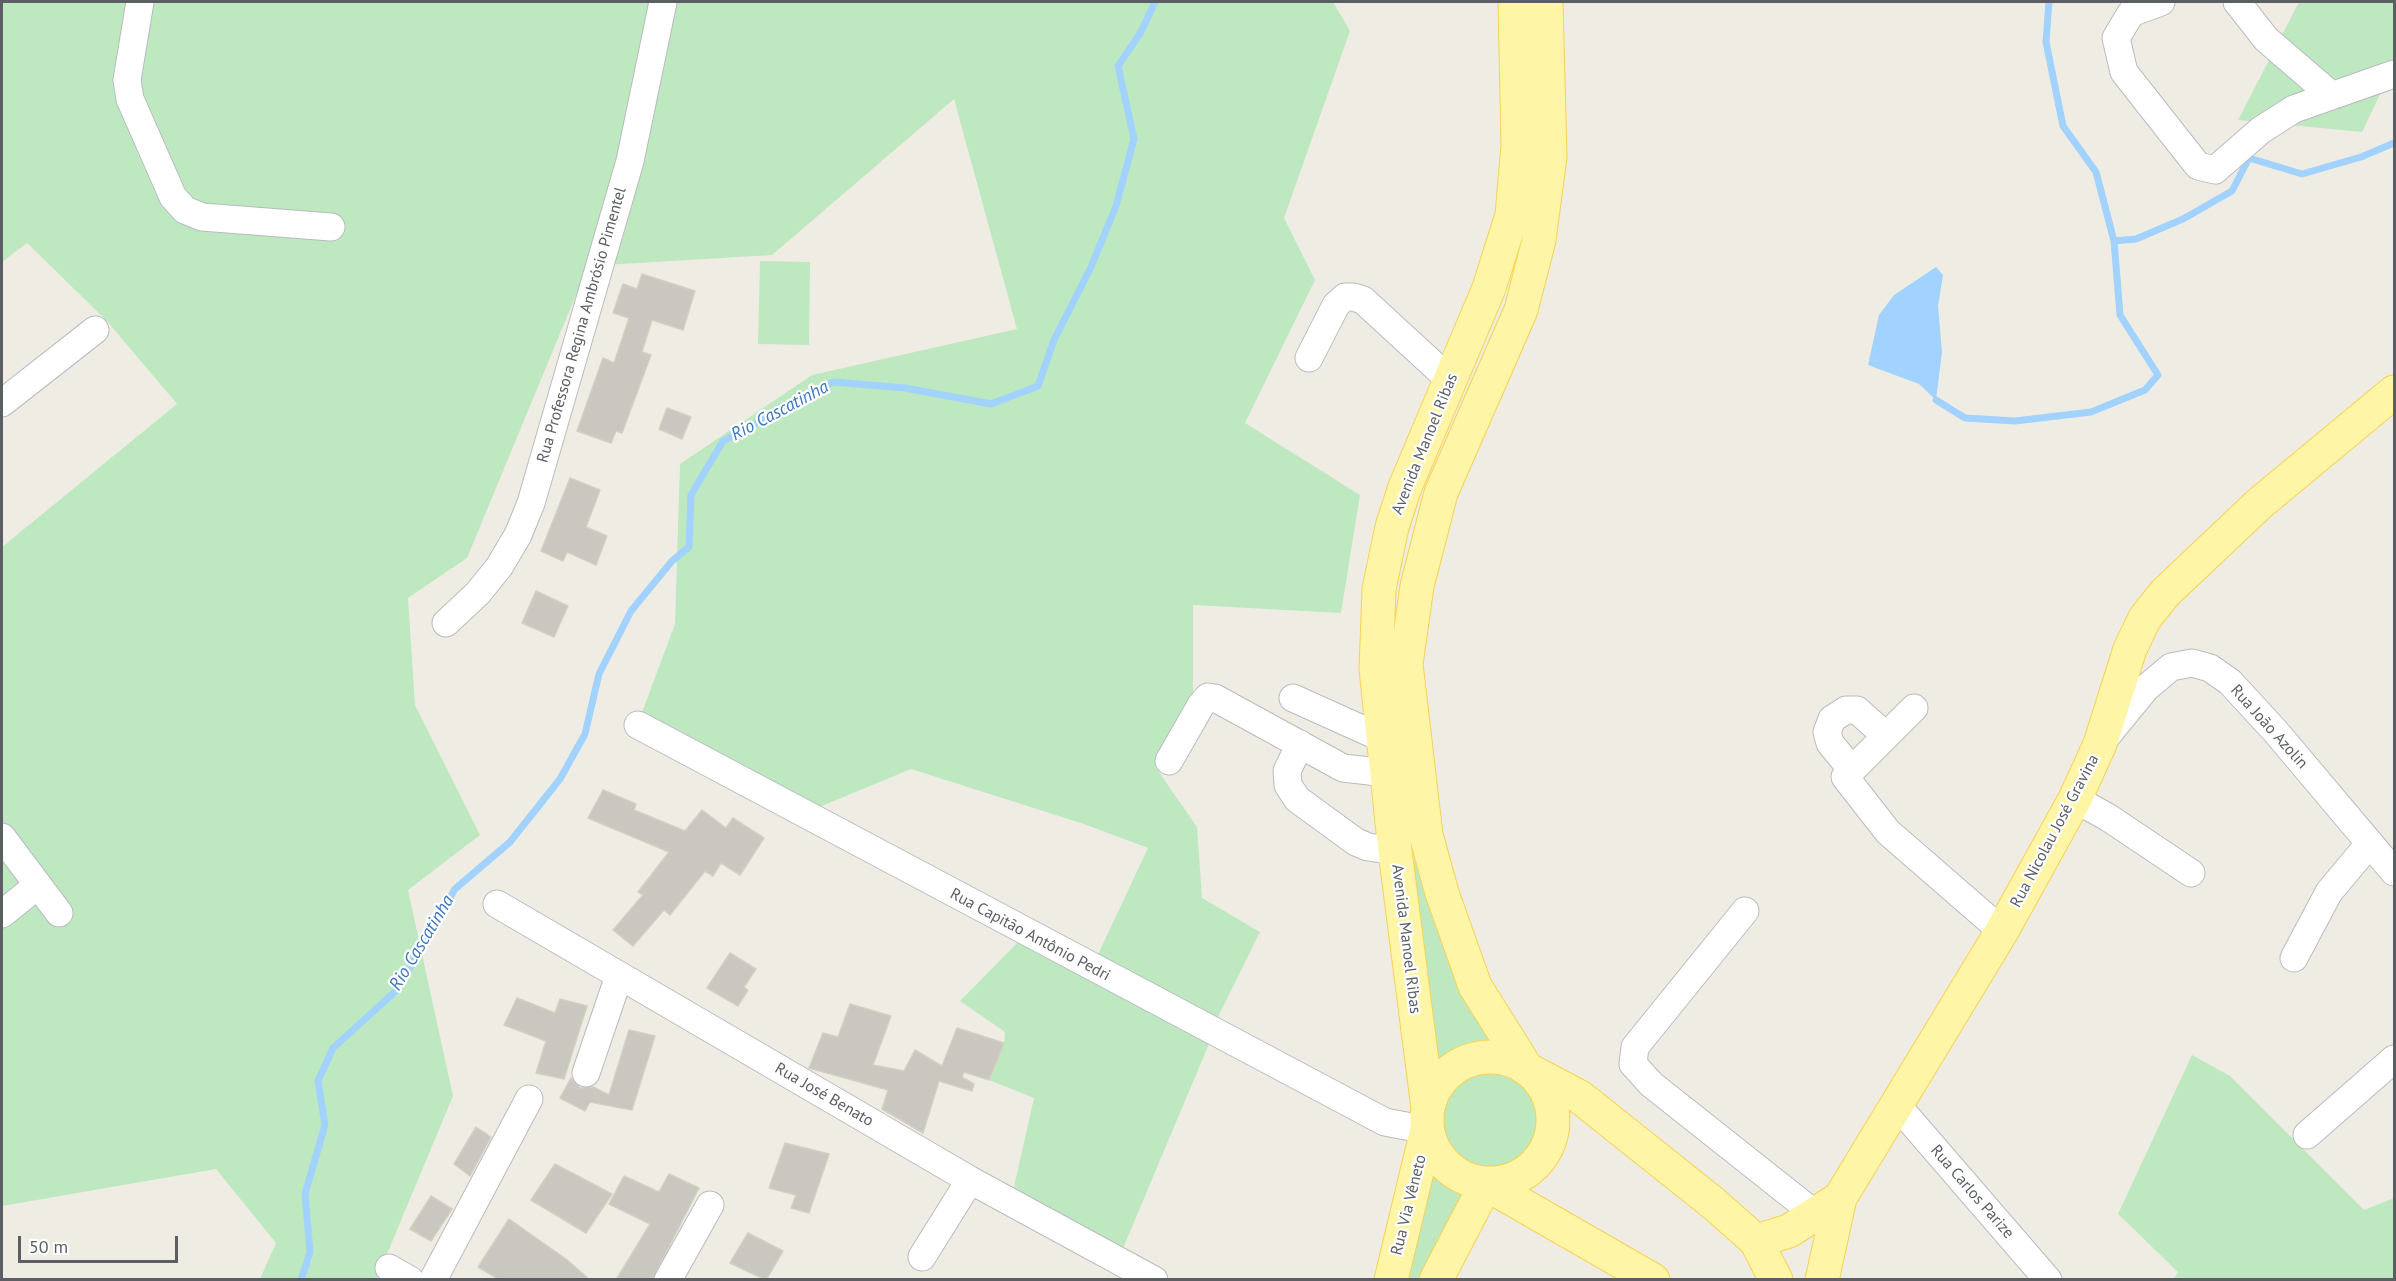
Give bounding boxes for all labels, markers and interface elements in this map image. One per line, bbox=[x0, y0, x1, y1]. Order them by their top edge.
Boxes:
street label: Rua Professora Regina Ambrósio Pimentel bbox=[533, 185, 631, 465]
street label: Avenida Manoel Ribas bbox=[1388, 371, 1462, 517]
water label: Rio Cascatinha bbox=[728, 376, 832, 446]
street label: Rua João Azolin bbox=[2226, 681, 2312, 773]
street label: Rua Nicolau José Gravina bbox=[2007, 751, 2103, 911]
street label: Avenida Manoel Ribas bbox=[1387, 863, 1425, 1015]
street label: Rua Capitão Antônio Pedri bbox=[947, 885, 1113, 985]
water label: Rio Cascatinha bbox=[385, 891, 459, 995]
street label: Rua José Benato bbox=[771, 1059, 877, 1131]
street label: Rua Carlos Parize bbox=[1926, 1141, 2018, 1243]
street label: Rua Via Vêneto bbox=[1387, 1153, 1431, 1257]
scale bar bbox=[21, 1224, 182, 1262]
text: 50 m bbox=[29, 1235, 68, 1258]

